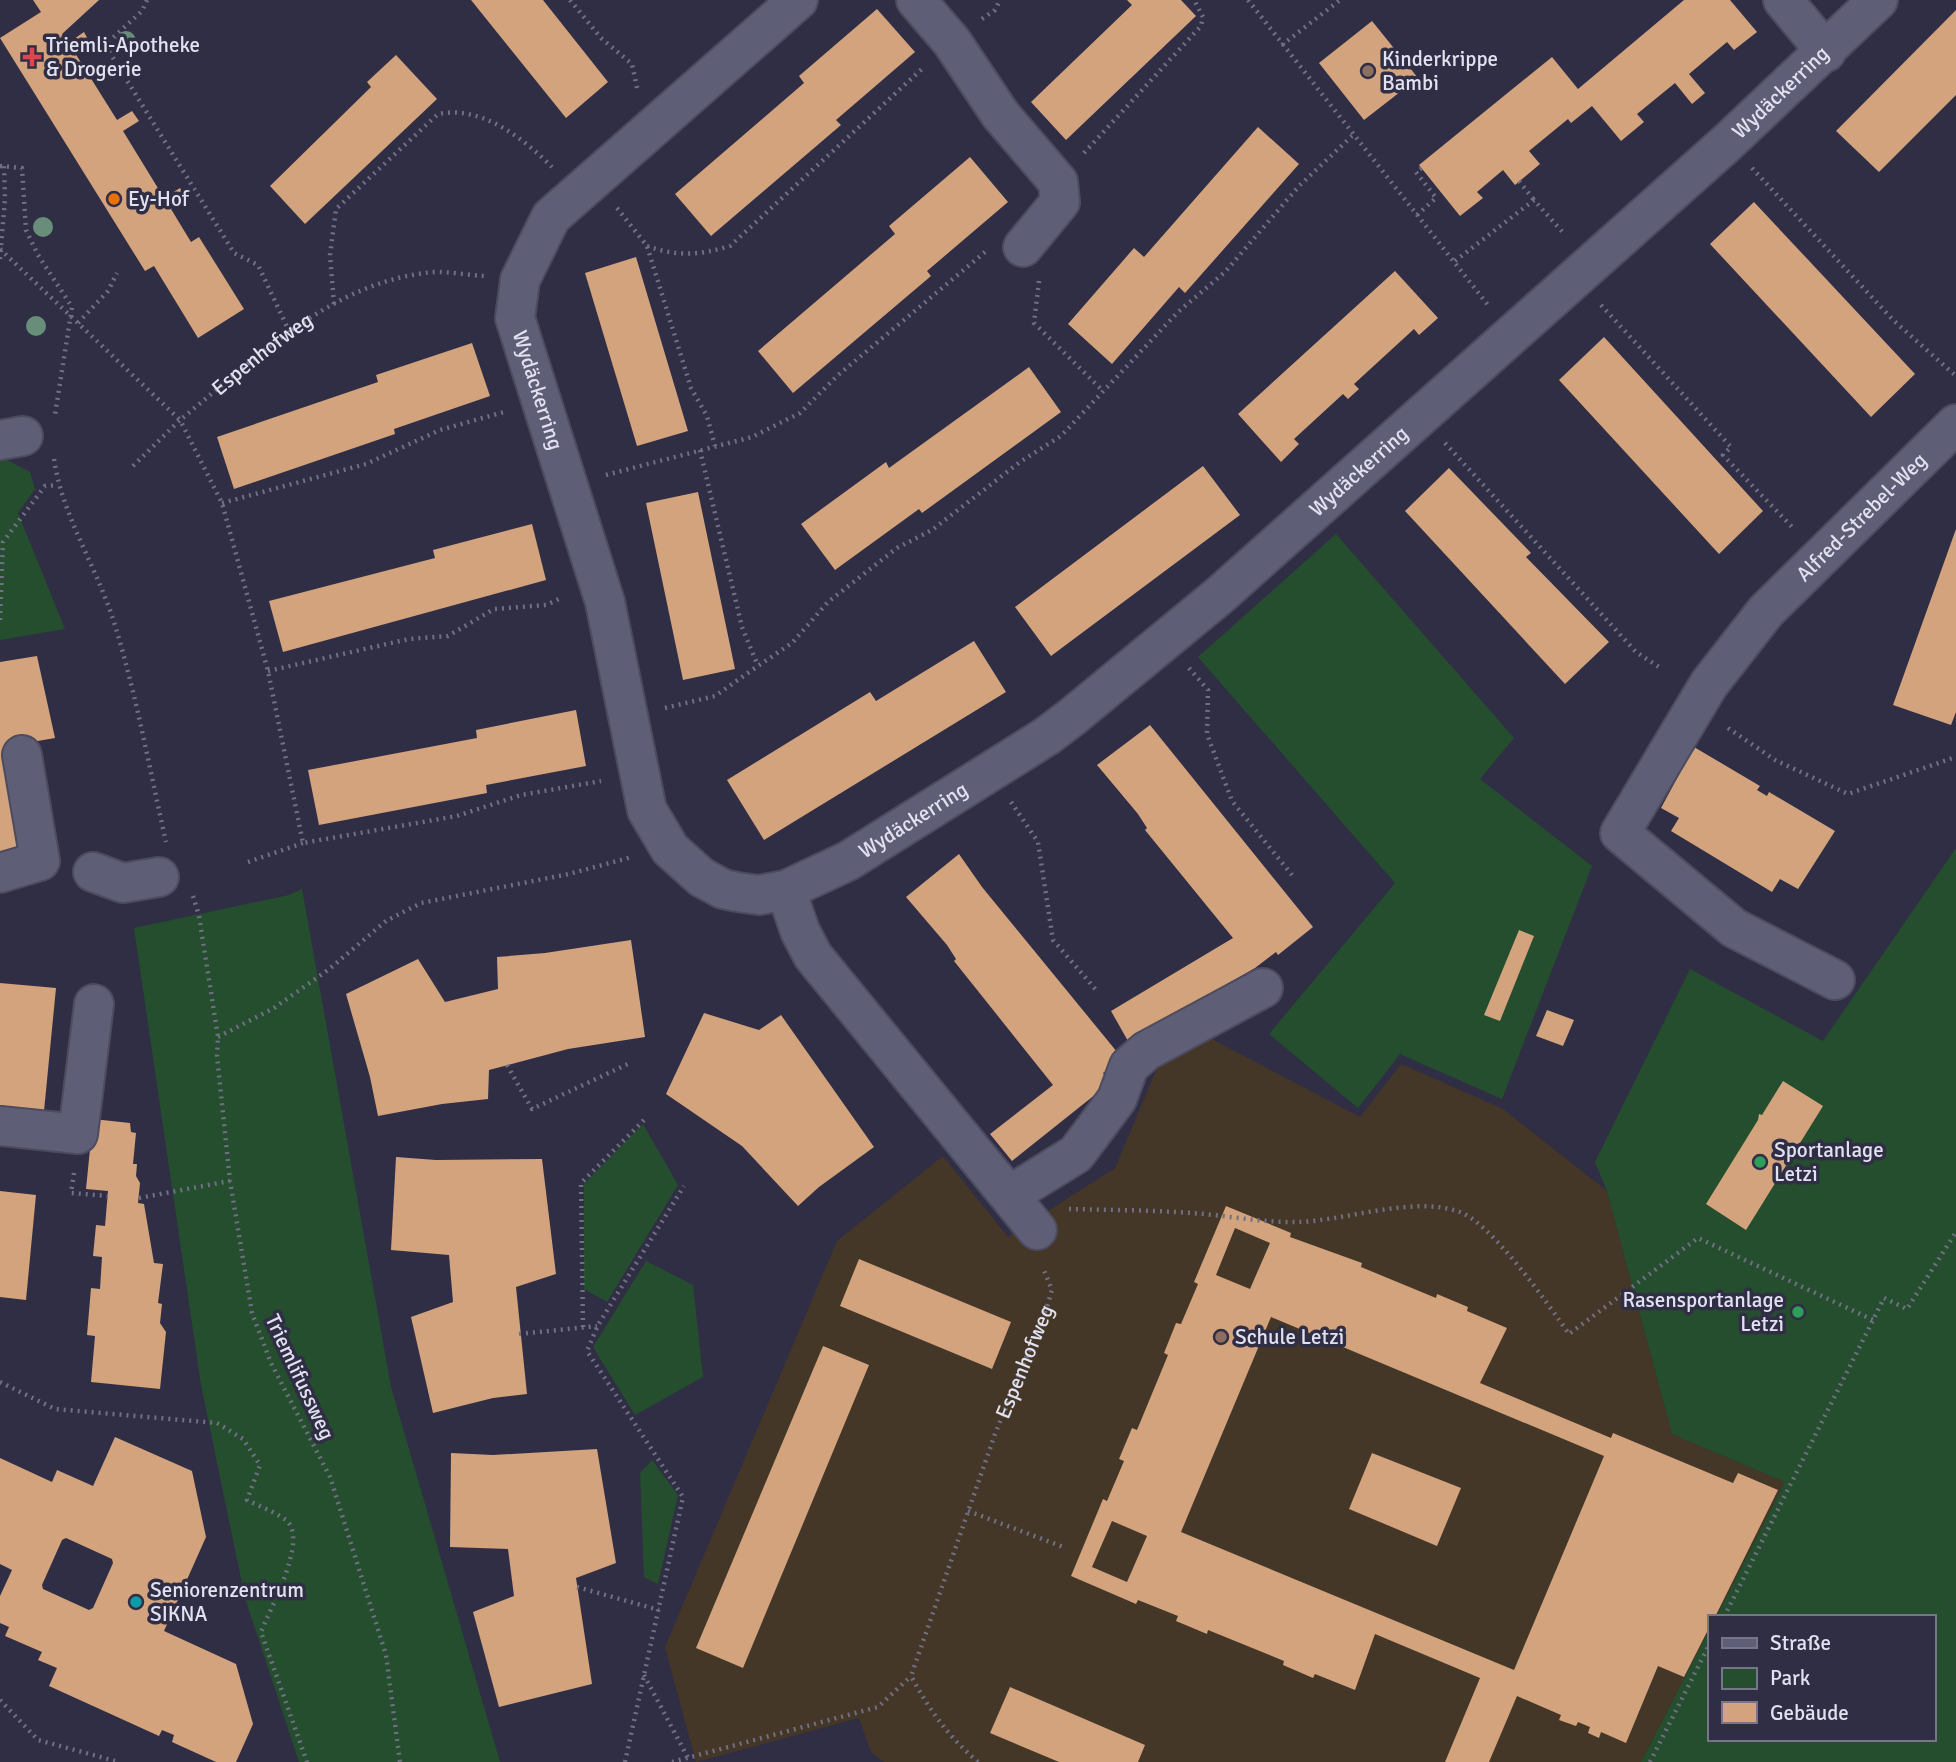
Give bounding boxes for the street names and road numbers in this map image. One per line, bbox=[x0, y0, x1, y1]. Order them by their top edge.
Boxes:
street label: Wydäckerring bbox=[1727, 40, 1834, 144]
street label: Espenhofweg bbox=[207, 307, 318, 401]
street label: Wydäckerring bbox=[507, 327, 569, 453]
street label: Wydäckerring bbox=[1304, 420, 1414, 522]
street label: Alfred-Strebel-Weg bbox=[1791, 447, 1932, 587]
street label: Wydäckerring bbox=[854, 776, 973, 864]
street label: Espenhofweg bbox=[990, 1301, 1060, 1422]
street label: Triemlifussweg bbox=[260, 1310, 340, 1444]

